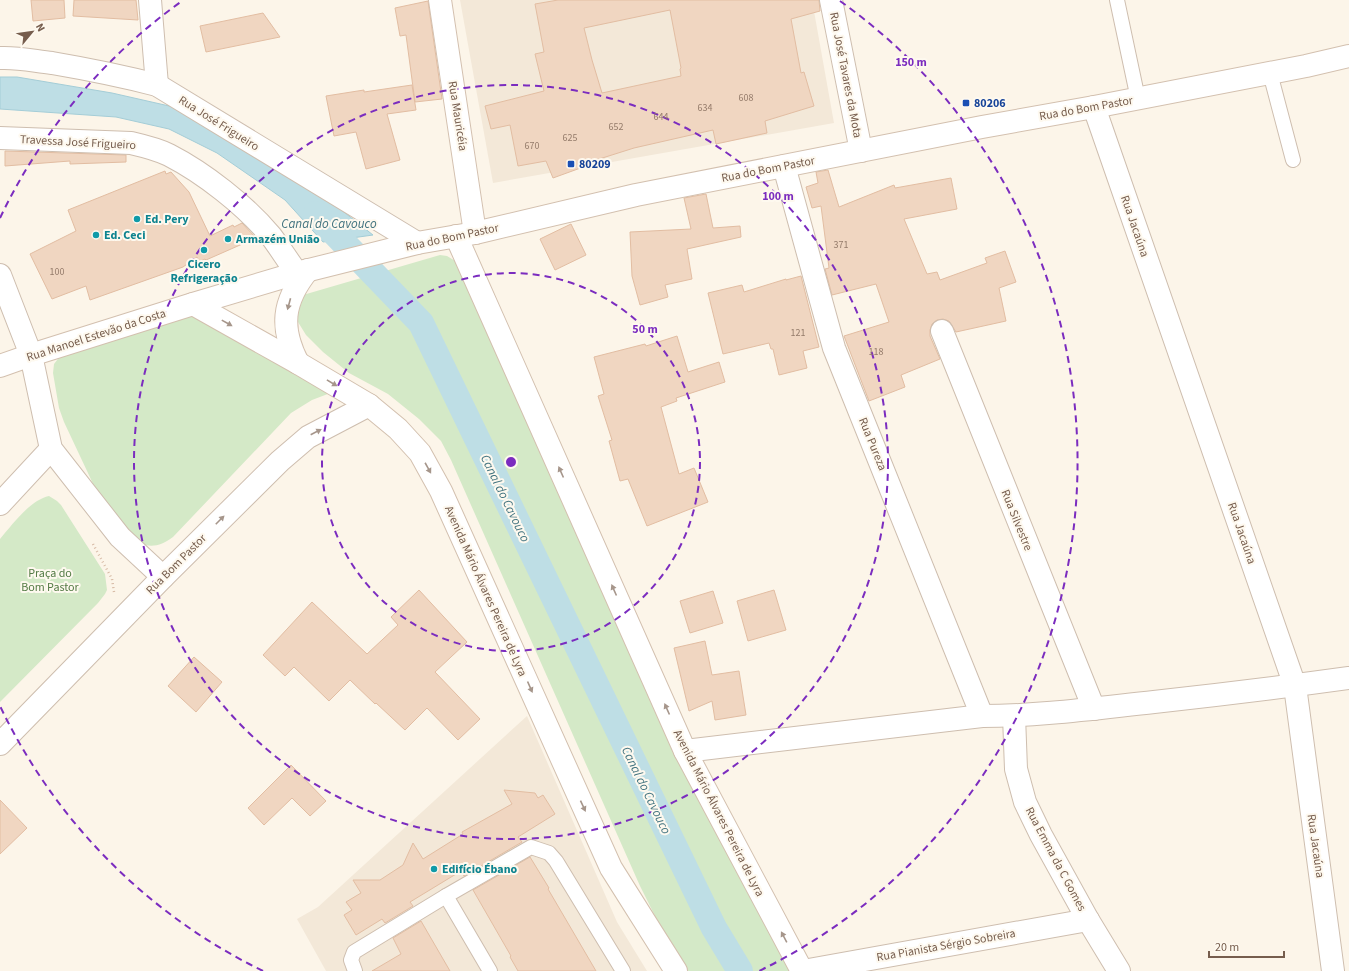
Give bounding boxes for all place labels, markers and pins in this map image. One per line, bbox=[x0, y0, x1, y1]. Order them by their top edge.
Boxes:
place label: 80206 bbox=[974, 95, 1006, 112]
marker: 80206 bbox=[961, 98, 971, 108]
place label: 80209 bbox=[579, 156, 611, 173]
marker: 80209 bbox=[566, 159, 576, 169]
place label: Ed. Pery bbox=[145, 211, 189, 228]
marker: Ed. Pery bbox=[132, 214, 142, 224]
place label: Ed. Ceci bbox=[104, 227, 145, 244]
marker: Ed. Ceci bbox=[91, 230, 101, 240]
place label: Armazém União bbox=[235, 231, 320, 248]
marker: Armazém União bbox=[223, 234, 233, 244]
marker: Cicero Refrigeração bbox=[199, 245, 209, 255]
place label: Cicero Refrigeração bbox=[170, 256, 238, 287]
centre of rings bbox=[504, 455, 518, 469]
place label: Edifício Ébano bbox=[442, 861, 518, 878]
marker: Edifício Ébano bbox=[429, 864, 439, 874]

